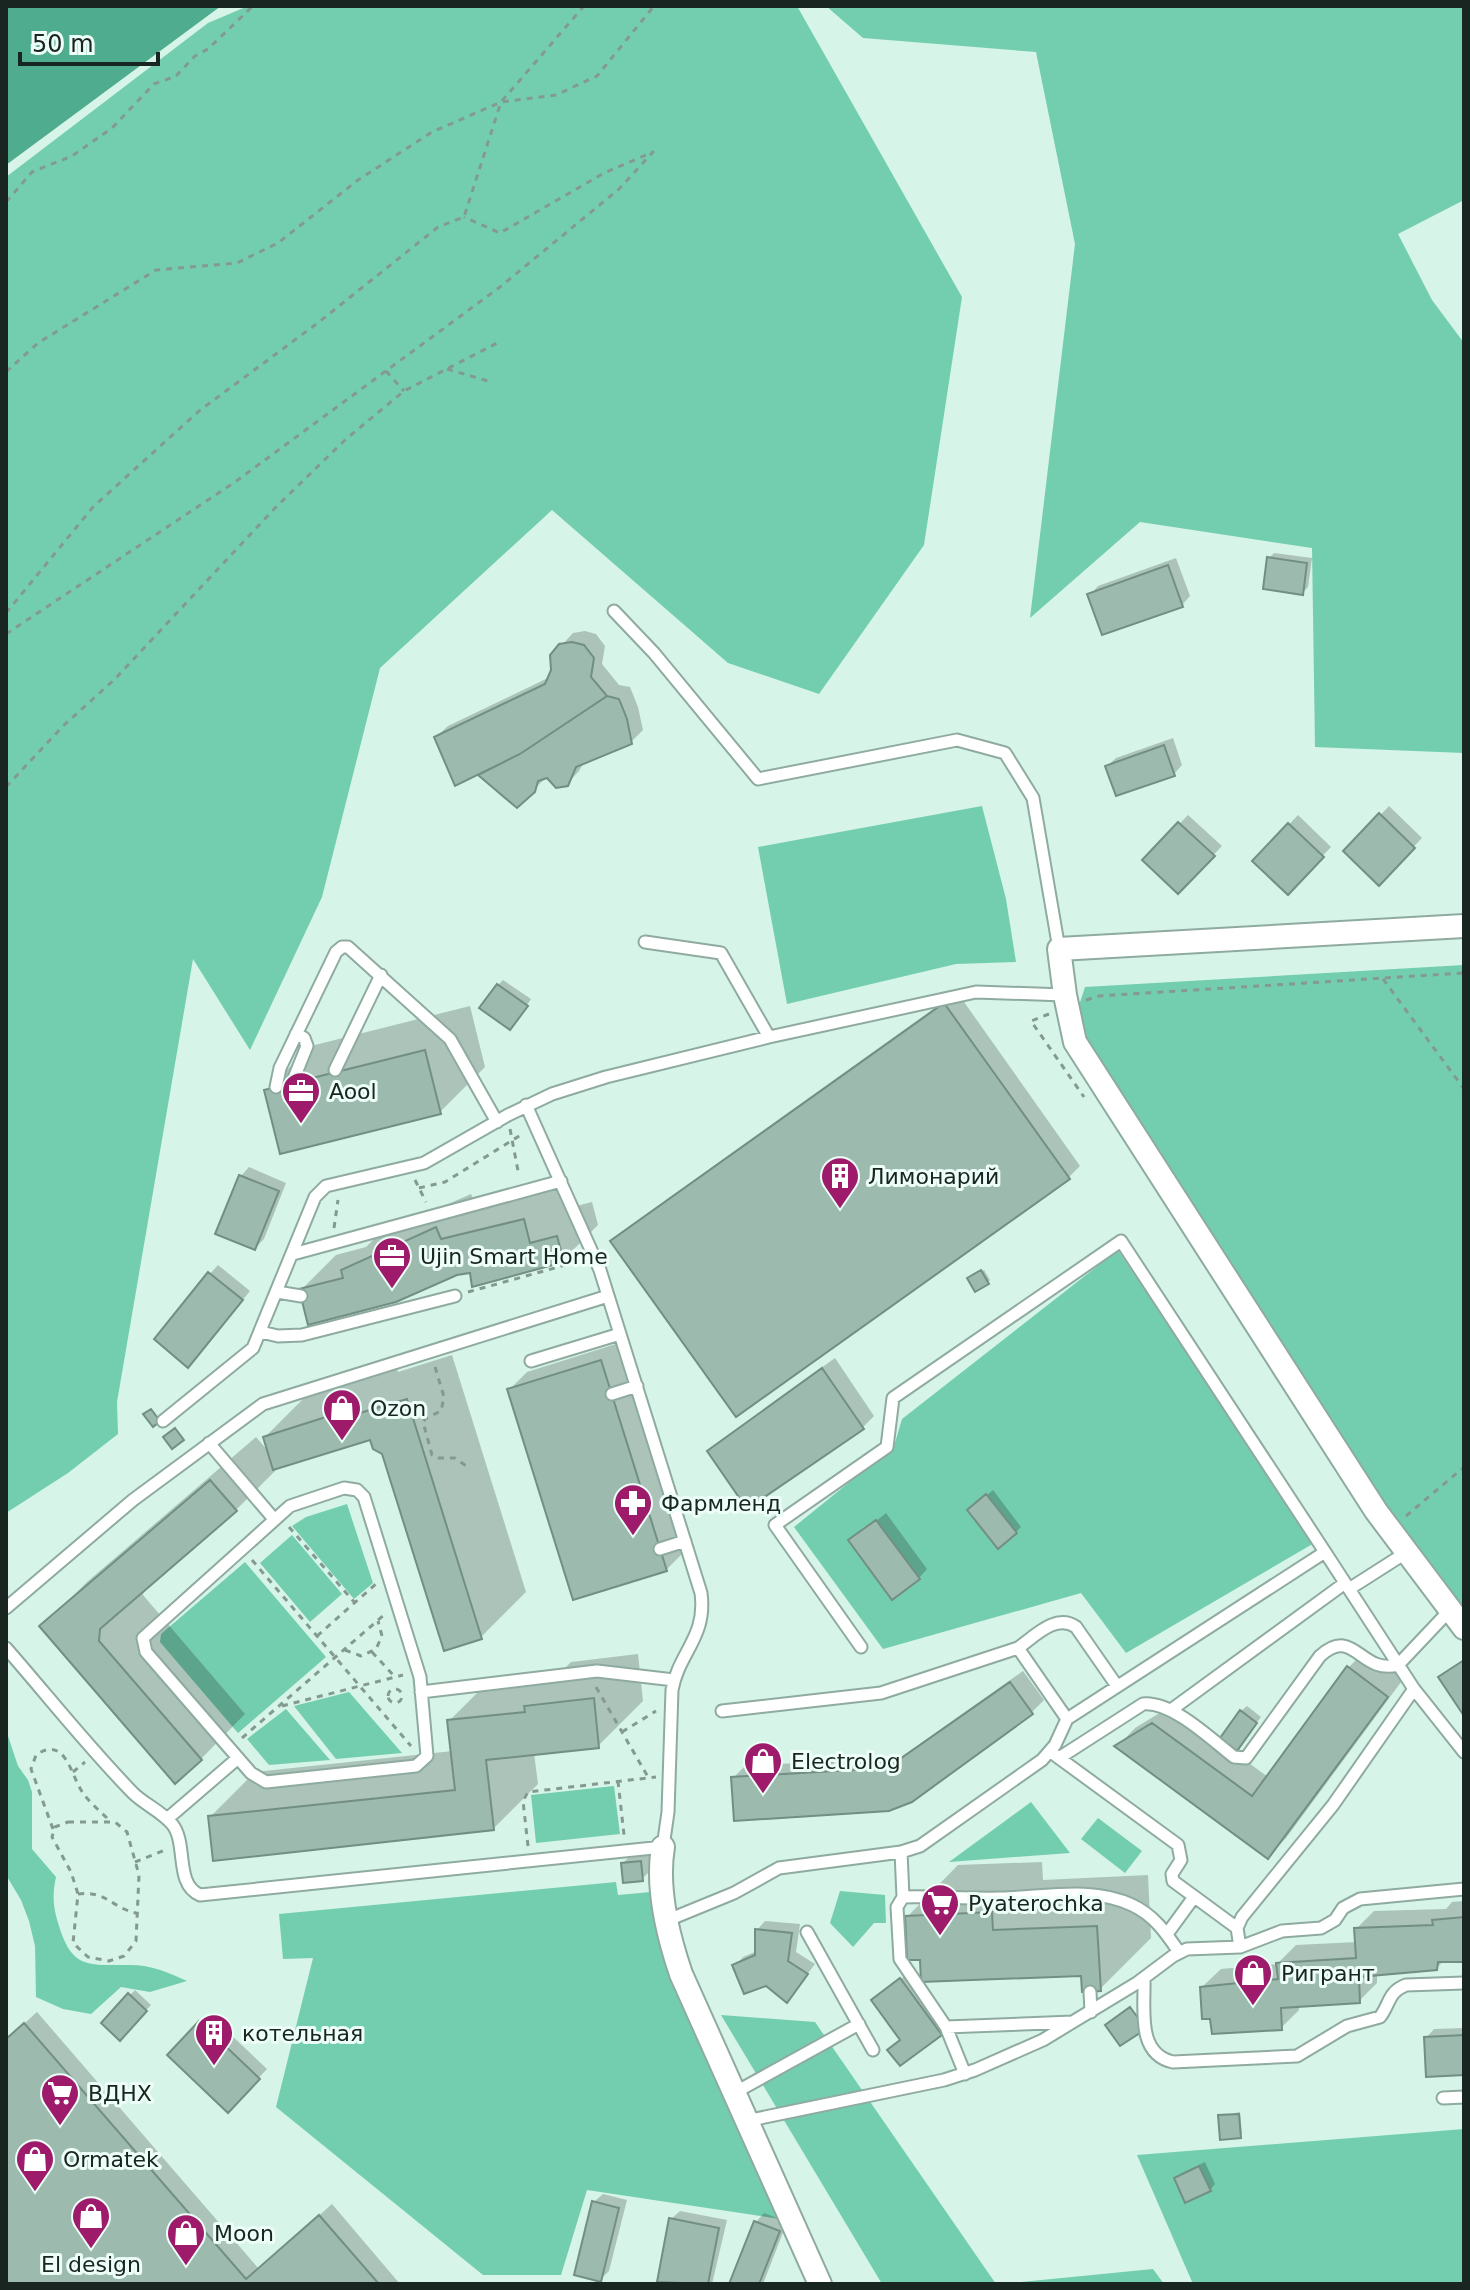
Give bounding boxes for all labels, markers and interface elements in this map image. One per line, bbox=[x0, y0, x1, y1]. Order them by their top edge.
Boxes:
scale bar bbox=[20, 16, 158, 66]
text: 50 m bbox=[32, 30, 94, 58]
office icon: Aool bbox=[280, 1070, 322, 1125]
place label: Aool bbox=[329, 1079, 377, 1104]
building icon: Лимонарий bbox=[819, 1155, 861, 1210]
place label: Лимонарий bbox=[868, 1164, 999, 1189]
office icon: Ujin Smart Home bbox=[371, 1235, 413, 1290]
place label: Ujin Smart Home bbox=[420, 1244, 608, 1269]
shop icon: Ozon bbox=[321, 1387, 363, 1442]
place label: Ozon bbox=[370, 1396, 426, 1421]
pharmacy icon: Фармленд bbox=[612, 1482, 654, 1537]
place label: Фармленд bbox=[661, 1491, 781, 1516]
shop icon: Electrolog bbox=[742, 1740, 784, 1795]
place label: Electrolog bbox=[791, 1749, 901, 1774]
supermarket icon: Pyaterochka bbox=[919, 1882, 961, 1937]
place label: Pyaterochka bbox=[968, 1891, 1104, 1916]
shop icon: Ригрант bbox=[1232, 1952, 1274, 2007]
place label: Ригрант bbox=[1281, 1961, 1375, 1986]
building icon: котельная bbox=[193, 2012, 235, 2067]
place label: котельная bbox=[242, 2021, 363, 2046]
supermarket icon: ВДНХ bbox=[39, 2072, 81, 2127]
place label: ВДНХ bbox=[88, 2081, 152, 2106]
shop icon: Ormatek bbox=[14, 2138, 56, 2193]
place label: Ormatek bbox=[63, 2147, 159, 2172]
shop icon: El design bbox=[70, 2195, 112, 2250]
shop icon: Moon bbox=[165, 2212, 207, 2267]
place label: Moon bbox=[214, 2221, 274, 2246]
place label: El design bbox=[41, 2252, 141, 2277]

